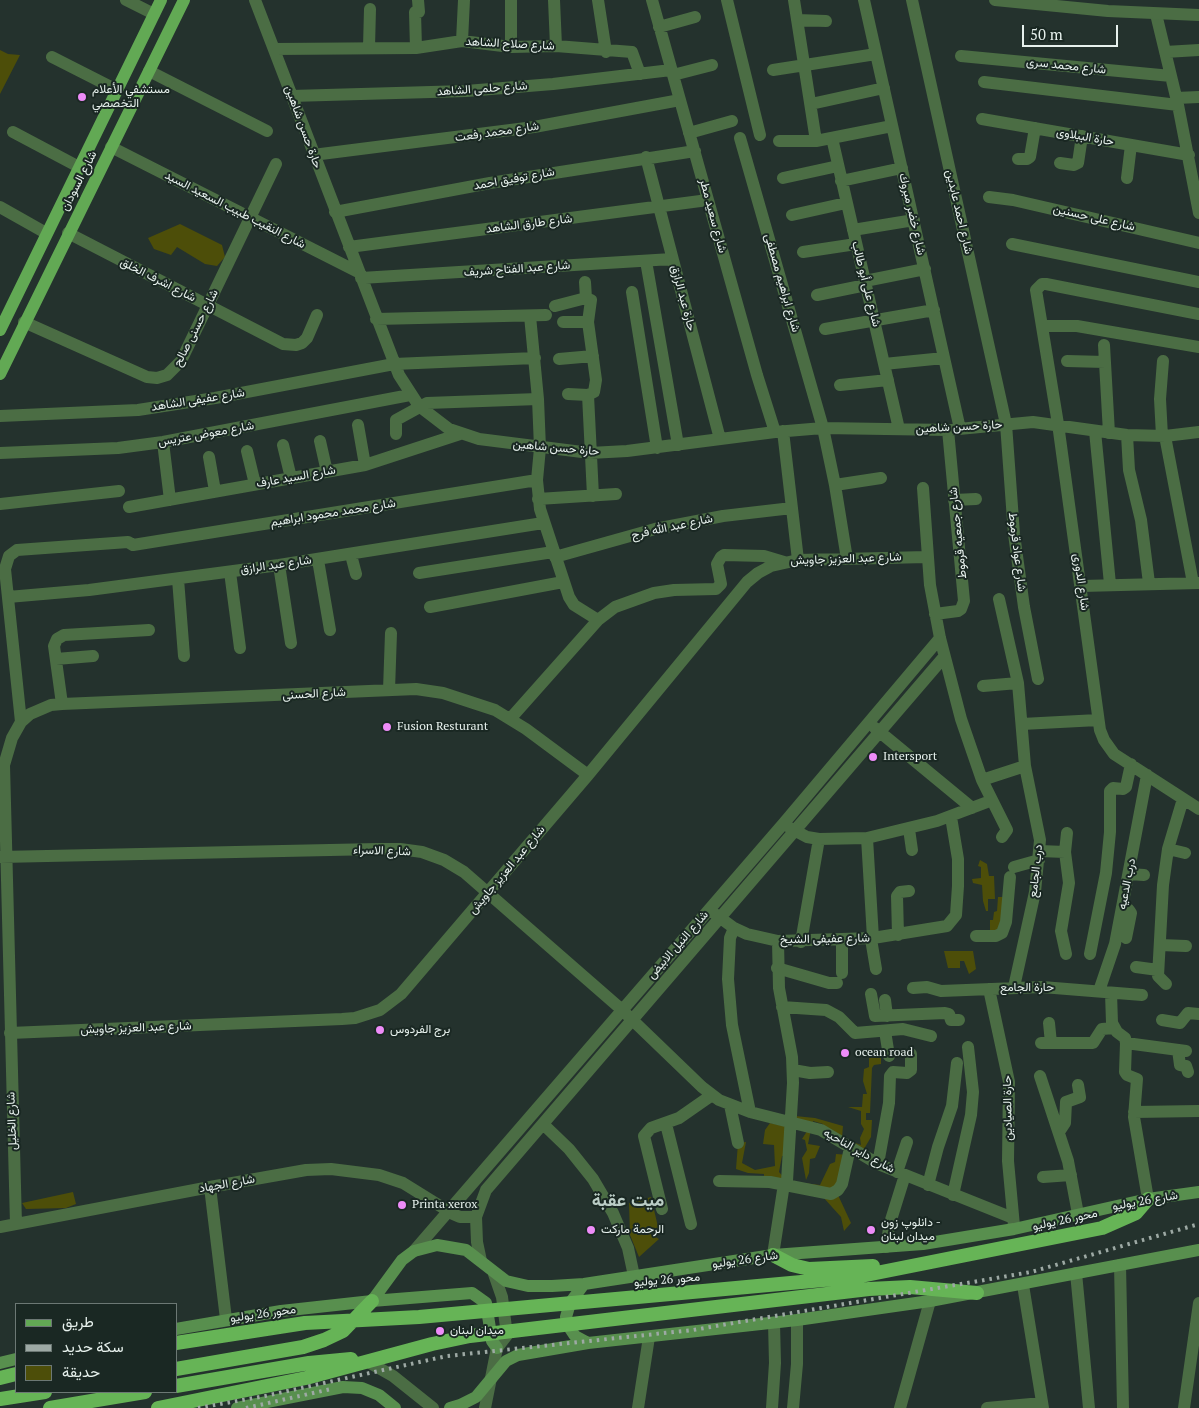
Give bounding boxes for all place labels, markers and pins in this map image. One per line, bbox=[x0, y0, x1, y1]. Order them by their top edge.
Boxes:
place label: مستشفي الأعلام التخصصي bbox=[92, 83, 170, 111]
marker: مستشفي الأعلام التخصصي bbox=[76, 91, 88, 103]
place label: Fusion Resturant bbox=[397, 720, 488, 734]
marker: Fusion Resturant bbox=[381, 721, 393, 733]
place label: Intersport bbox=[883, 750, 937, 764]
marker: Intersport bbox=[867, 751, 879, 763]
place label: برج الفردوس bbox=[390, 1023, 450, 1037]
marker: برج الفردوس bbox=[374, 1024, 386, 1036]
place label: ocean road bbox=[855, 1046, 913, 1060]
marker: ocean road bbox=[839, 1047, 851, 1059]
place label: Printa xerox bbox=[412, 1198, 477, 1212]
marker: Printa xerox bbox=[396, 1199, 408, 1211]
place label: دانلوپ زون - ميدان لبنان bbox=[881, 1216, 941, 1244]
place label: الرحمة ماركت bbox=[601, 1223, 664, 1237]
marker: الرحمة ماركت bbox=[585, 1224, 597, 1236]
marker: دانلوپ زون - ميدان لبنان bbox=[865, 1224, 877, 1236]
place label: ميدان لبنان bbox=[450, 1324, 504, 1338]
marker: ميدان لبنان bbox=[434, 1325, 446, 1337]

